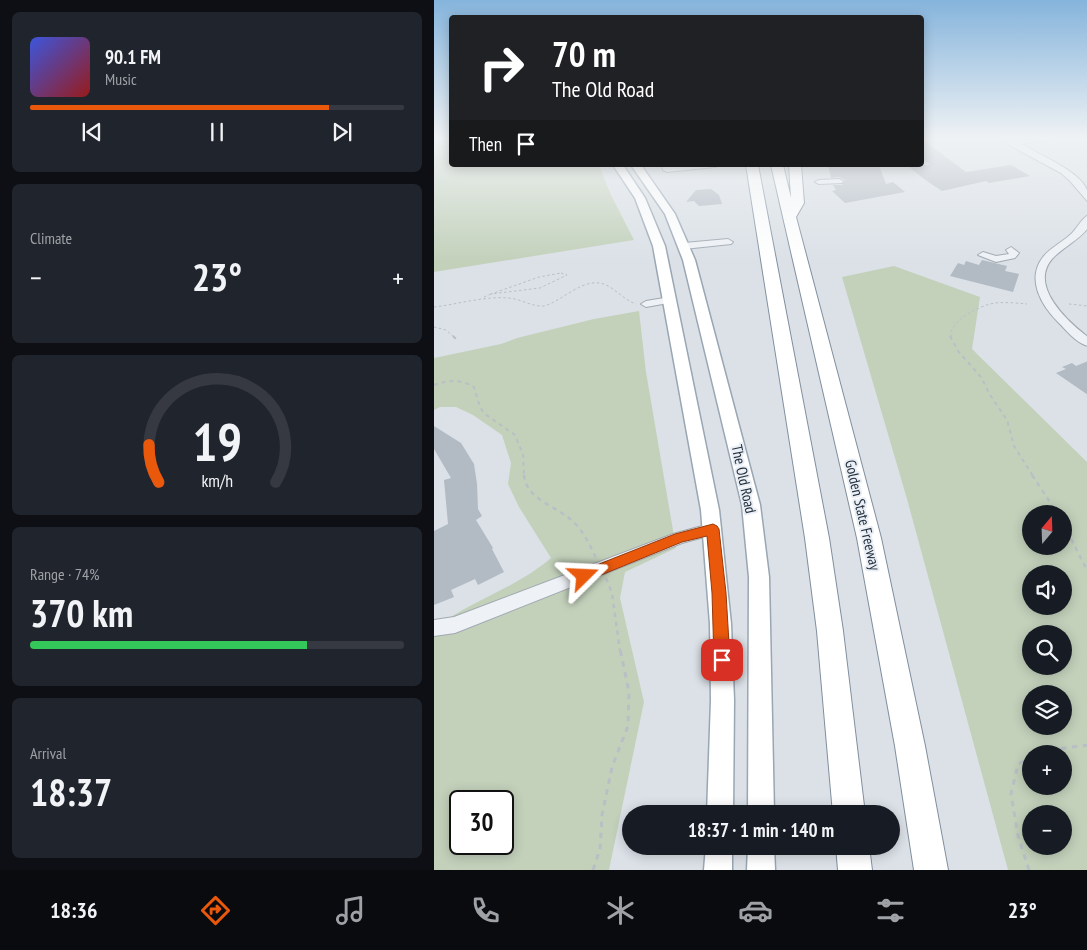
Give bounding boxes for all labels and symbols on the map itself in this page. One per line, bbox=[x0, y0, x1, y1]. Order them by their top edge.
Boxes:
street label: The Old Road bbox=[727, 443, 761, 515]
street label: Golden State Freeway bbox=[841, 458, 885, 572]
north arrow bbox=[1022, 505, 1072, 555]
position arrow bbox=[557, 549, 609, 601]
pin bbox=[701, 639, 743, 681]
speed limit sign: 30 bbox=[449, 790, 514, 855]

